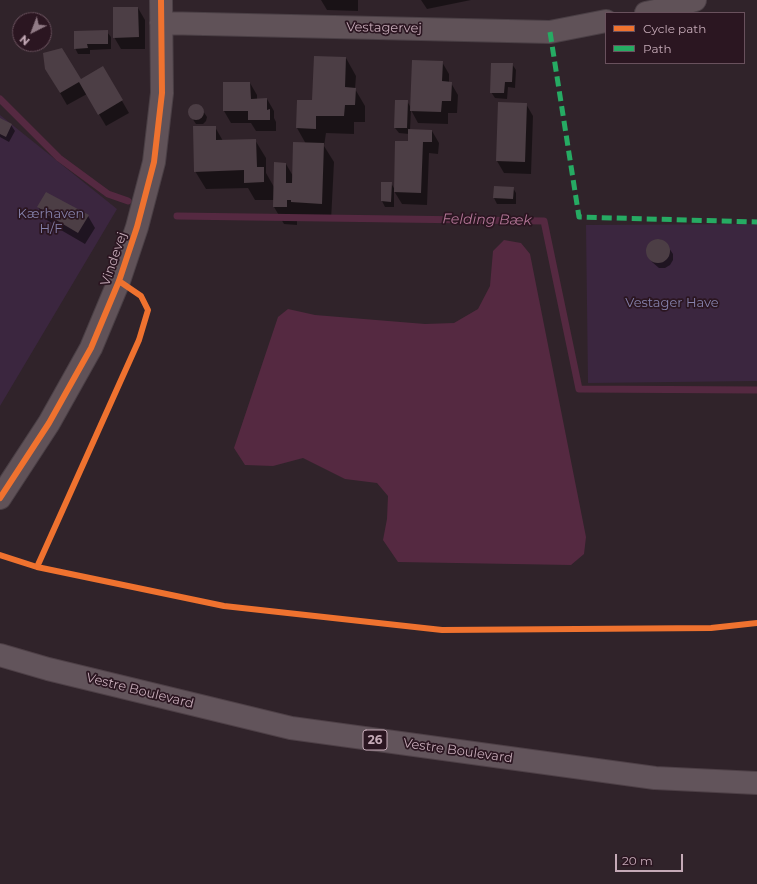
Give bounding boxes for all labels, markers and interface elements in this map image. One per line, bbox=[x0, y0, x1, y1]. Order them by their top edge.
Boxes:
north arrow bbox=[12, 12, 52, 52]
legend bbox=[605, 12, 745, 64]
street label: Vestagervej bbox=[346, 20, 422, 36]
text: Cycle path bbox=[643, 21, 706, 36]
text: N bbox=[17, 32, 33, 48]
text: Path bbox=[643, 41, 672, 56]
park label: Kærhaven H/F bbox=[18, 206, 84, 237]
water label: Felding Bæk bbox=[442, 211, 532, 229]
street label: Vindevej bbox=[98, 230, 130, 288]
park label: Vestager Have bbox=[625, 295, 719, 311]
street label: Vestre Boulevard bbox=[85, 670, 195, 712]
road number: 26 bbox=[363, 730, 387, 750]
street label: Vestre Boulevard bbox=[402, 736, 514, 766]
scale bar bbox=[617, 846, 685, 872]
text: 20 m bbox=[622, 853, 653, 868]

